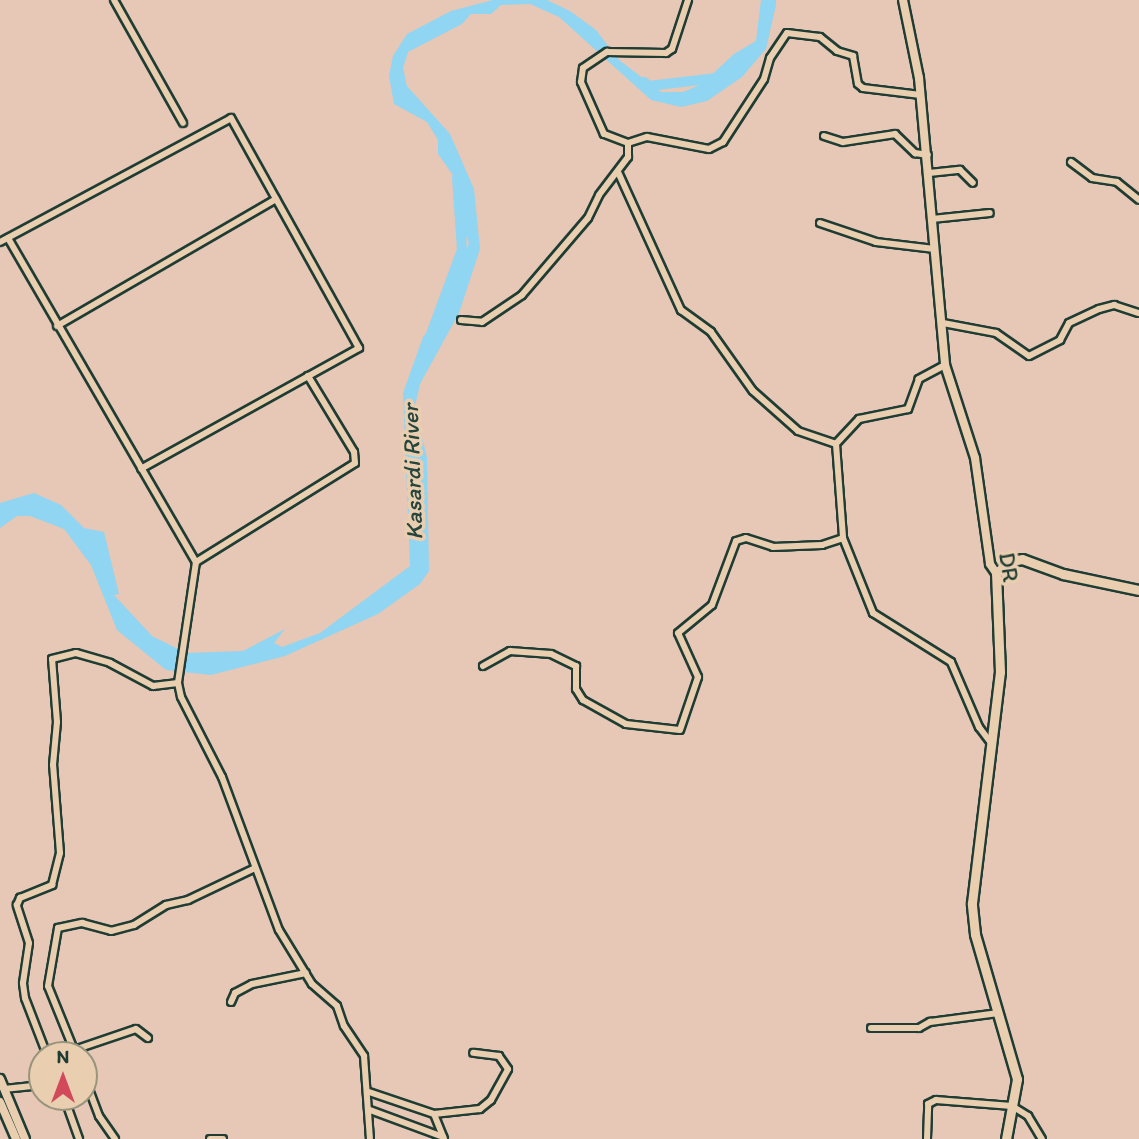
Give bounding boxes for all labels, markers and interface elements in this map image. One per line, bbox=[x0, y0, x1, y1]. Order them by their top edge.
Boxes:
water label: Kasardi River bbox=[395, 403, 429, 541]
street label: DR bbox=[993, 550, 1025, 584]
north arrow bbox=[28, 1041, 98, 1111]
text: N bbox=[57, 1045, 69, 1068]

